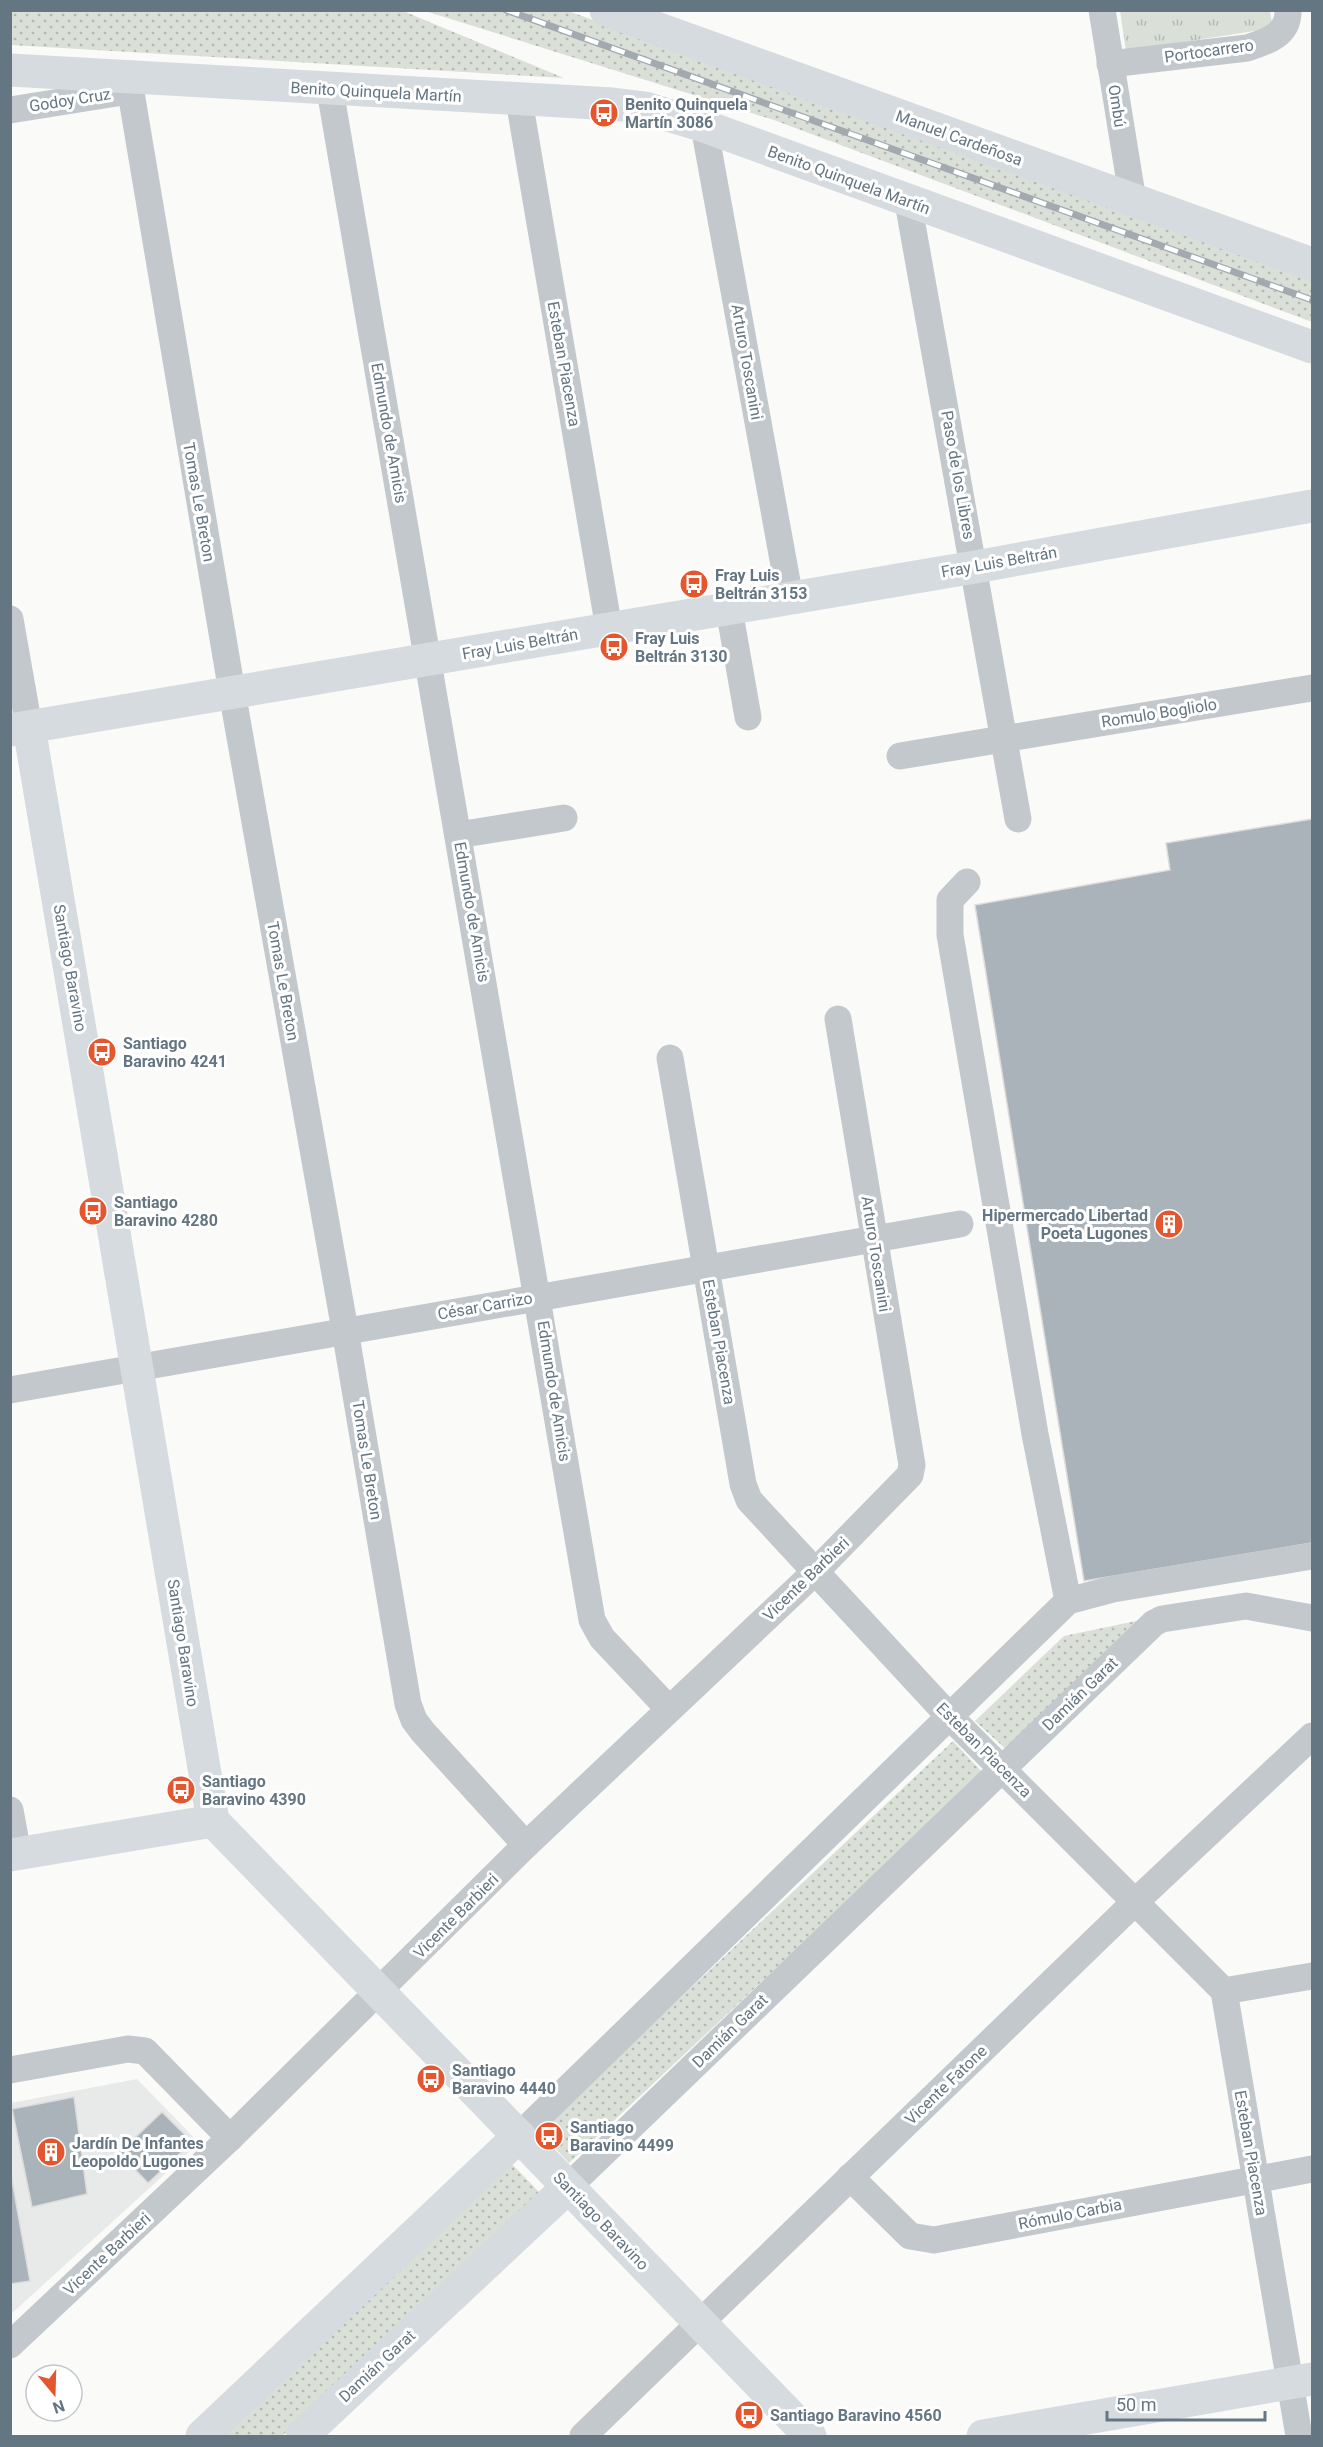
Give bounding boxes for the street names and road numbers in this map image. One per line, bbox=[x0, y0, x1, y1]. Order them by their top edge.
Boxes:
street label: Portocarrero bbox=[1163, 35, 1255, 67]
street label: Benito Quinquela Martín bbox=[290, 78, 462, 106]
street label: Ombú bbox=[1104, 83, 1130, 129]
street label: Godoy Cruz bbox=[28, 84, 112, 116]
street label: Manuel Cardeñosa bbox=[893, 106, 1025, 170]
street label: Benito Quinquela Martín bbox=[765, 142, 933, 218]
street label: Esteban Piacenza bbox=[544, 300, 584, 428]
street label: Arturo Toscanini bbox=[727, 303, 767, 421]
street label: Edmundo de Amicis bbox=[367, 361, 411, 505]
street label: Paso de los Libres bbox=[937, 409, 979, 541]
street label: Tomas Le Breton bbox=[179, 441, 219, 563]
street label: Fray Luis Beltrán bbox=[940, 542, 1058, 582]
street label: Fray Luis Beltrán bbox=[461, 624, 579, 664]
street label: Romulo Bogliolo bbox=[1100, 694, 1218, 732]
street label: Edmundo de Amicis bbox=[450, 840, 494, 984]
street label: Santiago Baravino bbox=[49, 903, 91, 1033]
street label: Tomas Le Breton bbox=[263, 920, 303, 1042]
street label: Arturo Toscanini bbox=[857, 1195, 895, 1313]
street label: Esteban Piacenza bbox=[699, 1278, 739, 1406]
street label: César Carrizo bbox=[436, 1288, 534, 1324]
street label: Edmundo de Amicis bbox=[533, 1319, 575, 1463]
street label: Tomas Le Breton bbox=[348, 1399, 386, 1521]
street label: Vicente Barbieri bbox=[759, 1533, 853, 1625]
street label: Santiago Baravino bbox=[164, 1578, 202, 1708]
street label: Damián Garat bbox=[1038, 1653, 1122, 1735]
street label: Esteban Piacenza bbox=[933, 1699, 1035, 1801]
street label: Vicente Barbieri bbox=[410, 1870, 502, 1962]
street label: Damián Garat bbox=[688, 1990, 772, 2072]
street label: Vicente Fatone bbox=[901, 2041, 991, 2129]
street label: Esteban Piacenza bbox=[1231, 2089, 1271, 2217]
street label: Santiago Baravino bbox=[549, 2168, 653, 2274]
street label: Rómulo Carbia bbox=[1017, 2195, 1123, 2233]
street label: Vicente Barbieri bbox=[59, 2209, 155, 2299]
street label: Damián Garat bbox=[335, 2326, 419, 2406]

